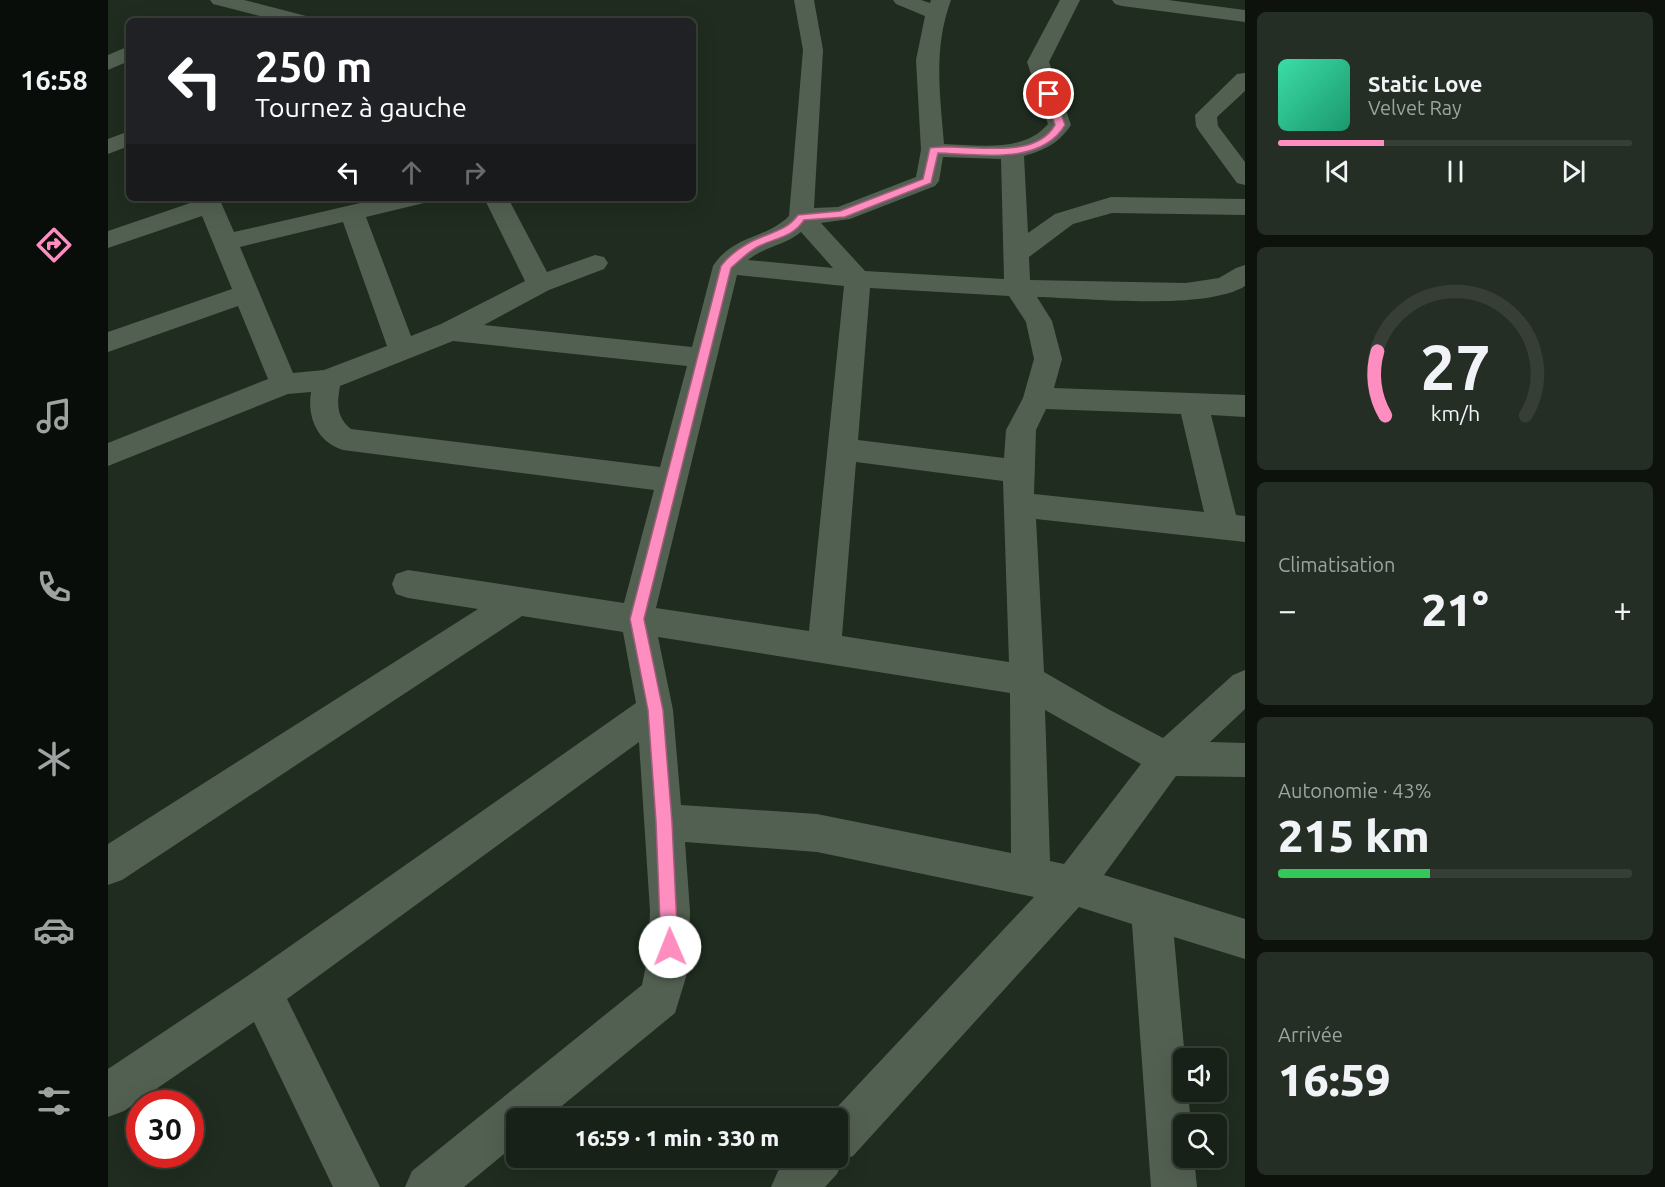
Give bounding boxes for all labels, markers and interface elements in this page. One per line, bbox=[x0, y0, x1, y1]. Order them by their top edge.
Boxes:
icon: left bbox=[156, 42, 234, 120]
text: 250 m bbox=[255, 43, 372, 90]
text: 16:58 bbox=[20, 65, 88, 95]
pin bbox=[1023, 68, 1074, 119]
text: Static Love bbox=[1368, 71, 1483, 96]
icon: arrive bbox=[1032, 77, 1065, 110]
text: Tournez à gauche bbox=[255, 92, 467, 122]
text: Velvet Ray bbox=[1368, 96, 1462, 119]
icon: previous bbox=[1321, 155, 1354, 188]
icon: pause bbox=[1439, 155, 1472, 188]
icon: next bbox=[1557, 155, 1590, 188]
icon: left bbox=[332, 156, 365, 189]
icon: ahead bbox=[395, 156, 428, 189]
icon: right bbox=[458, 156, 491, 189]
icon: directions bbox=[33, 224, 75, 266]
text: 27 bbox=[1420, 332, 1490, 402]
icon: music bbox=[33, 395, 75, 437]
text: km/h bbox=[1430, 401, 1480, 425]
text: Climatisation bbox=[1278, 553, 1395, 576]
icon: phone bbox=[33, 566, 75, 608]
text: 21° bbox=[1421, 584, 1489, 635]
text: − bbox=[1278, 591, 1297, 628]
text: + bbox=[1613, 591, 1632, 628]
icon: climate bbox=[33, 738, 75, 780]
text: Autonomie · 43% bbox=[1278, 779, 1432, 802]
text: 215 km bbox=[1278, 810, 1430, 861]
icon: car bbox=[33, 909, 75, 951]
position arrow bbox=[638, 915, 702, 979]
text: Arrivée bbox=[1278, 1023, 1343, 1046]
map controls bbox=[1173, 1048, 1227, 1168]
button: sound bbox=[1173, 1048, 1227, 1102]
text: 16:59 bbox=[1278, 1054, 1391, 1105]
icon: filters bbox=[33, 1080, 75, 1122]
speed limit sign: 30 bbox=[126, 1090, 204, 1168]
button: search bbox=[1173, 1114, 1227, 1168]
text: 16:59 · 1 min · 330 m bbox=[575, 1125, 779, 1150]

